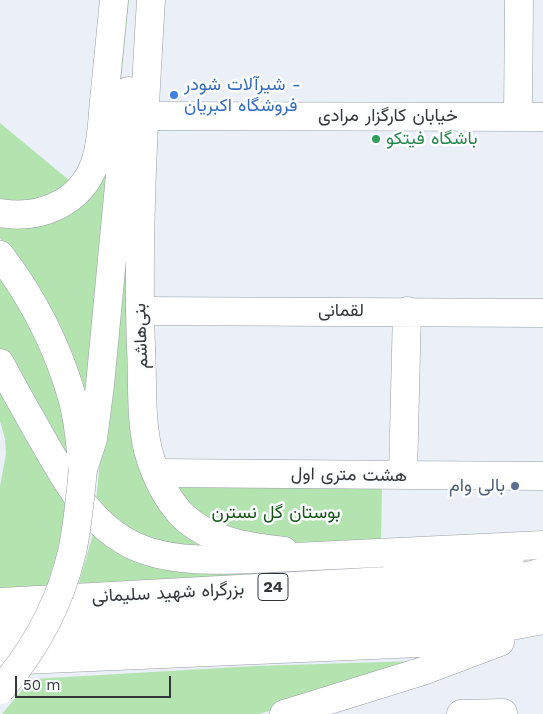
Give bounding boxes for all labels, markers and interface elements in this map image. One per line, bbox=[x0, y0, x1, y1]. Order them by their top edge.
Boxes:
place label: شیرآلات شودر - فروشگاه اکبریان bbox=[184, 74, 301, 116]
marker: شیرآلات شودر - فروشگاه اکبریان bbox=[168, 89, 180, 101]
street label: خیابان کارگزار مرادی bbox=[318, 105, 458, 127]
place label: باشگاه فیتکو bbox=[386, 128, 477, 150]
marker: باشگاه فیتکو bbox=[370, 133, 382, 145]
street label: لقمانی bbox=[318, 300, 364, 322]
street label: بنی‌هاشم bbox=[129, 303, 153, 369]
street label: هشت متری اول bbox=[291, 463, 407, 487]
place label: بالی وام bbox=[449, 475, 505, 497]
marker: بالی وام bbox=[509, 480, 521, 492]
park label: بوستان گل نسترن bbox=[211, 502, 341, 524]
road number: 24 bbox=[258, 574, 288, 600]
street label: بزرگراه شهید سلیمانی bbox=[91, 578, 245, 608]
scale bar bbox=[18, 666, 174, 698]
text: 50 m bbox=[23, 676, 60, 694]

